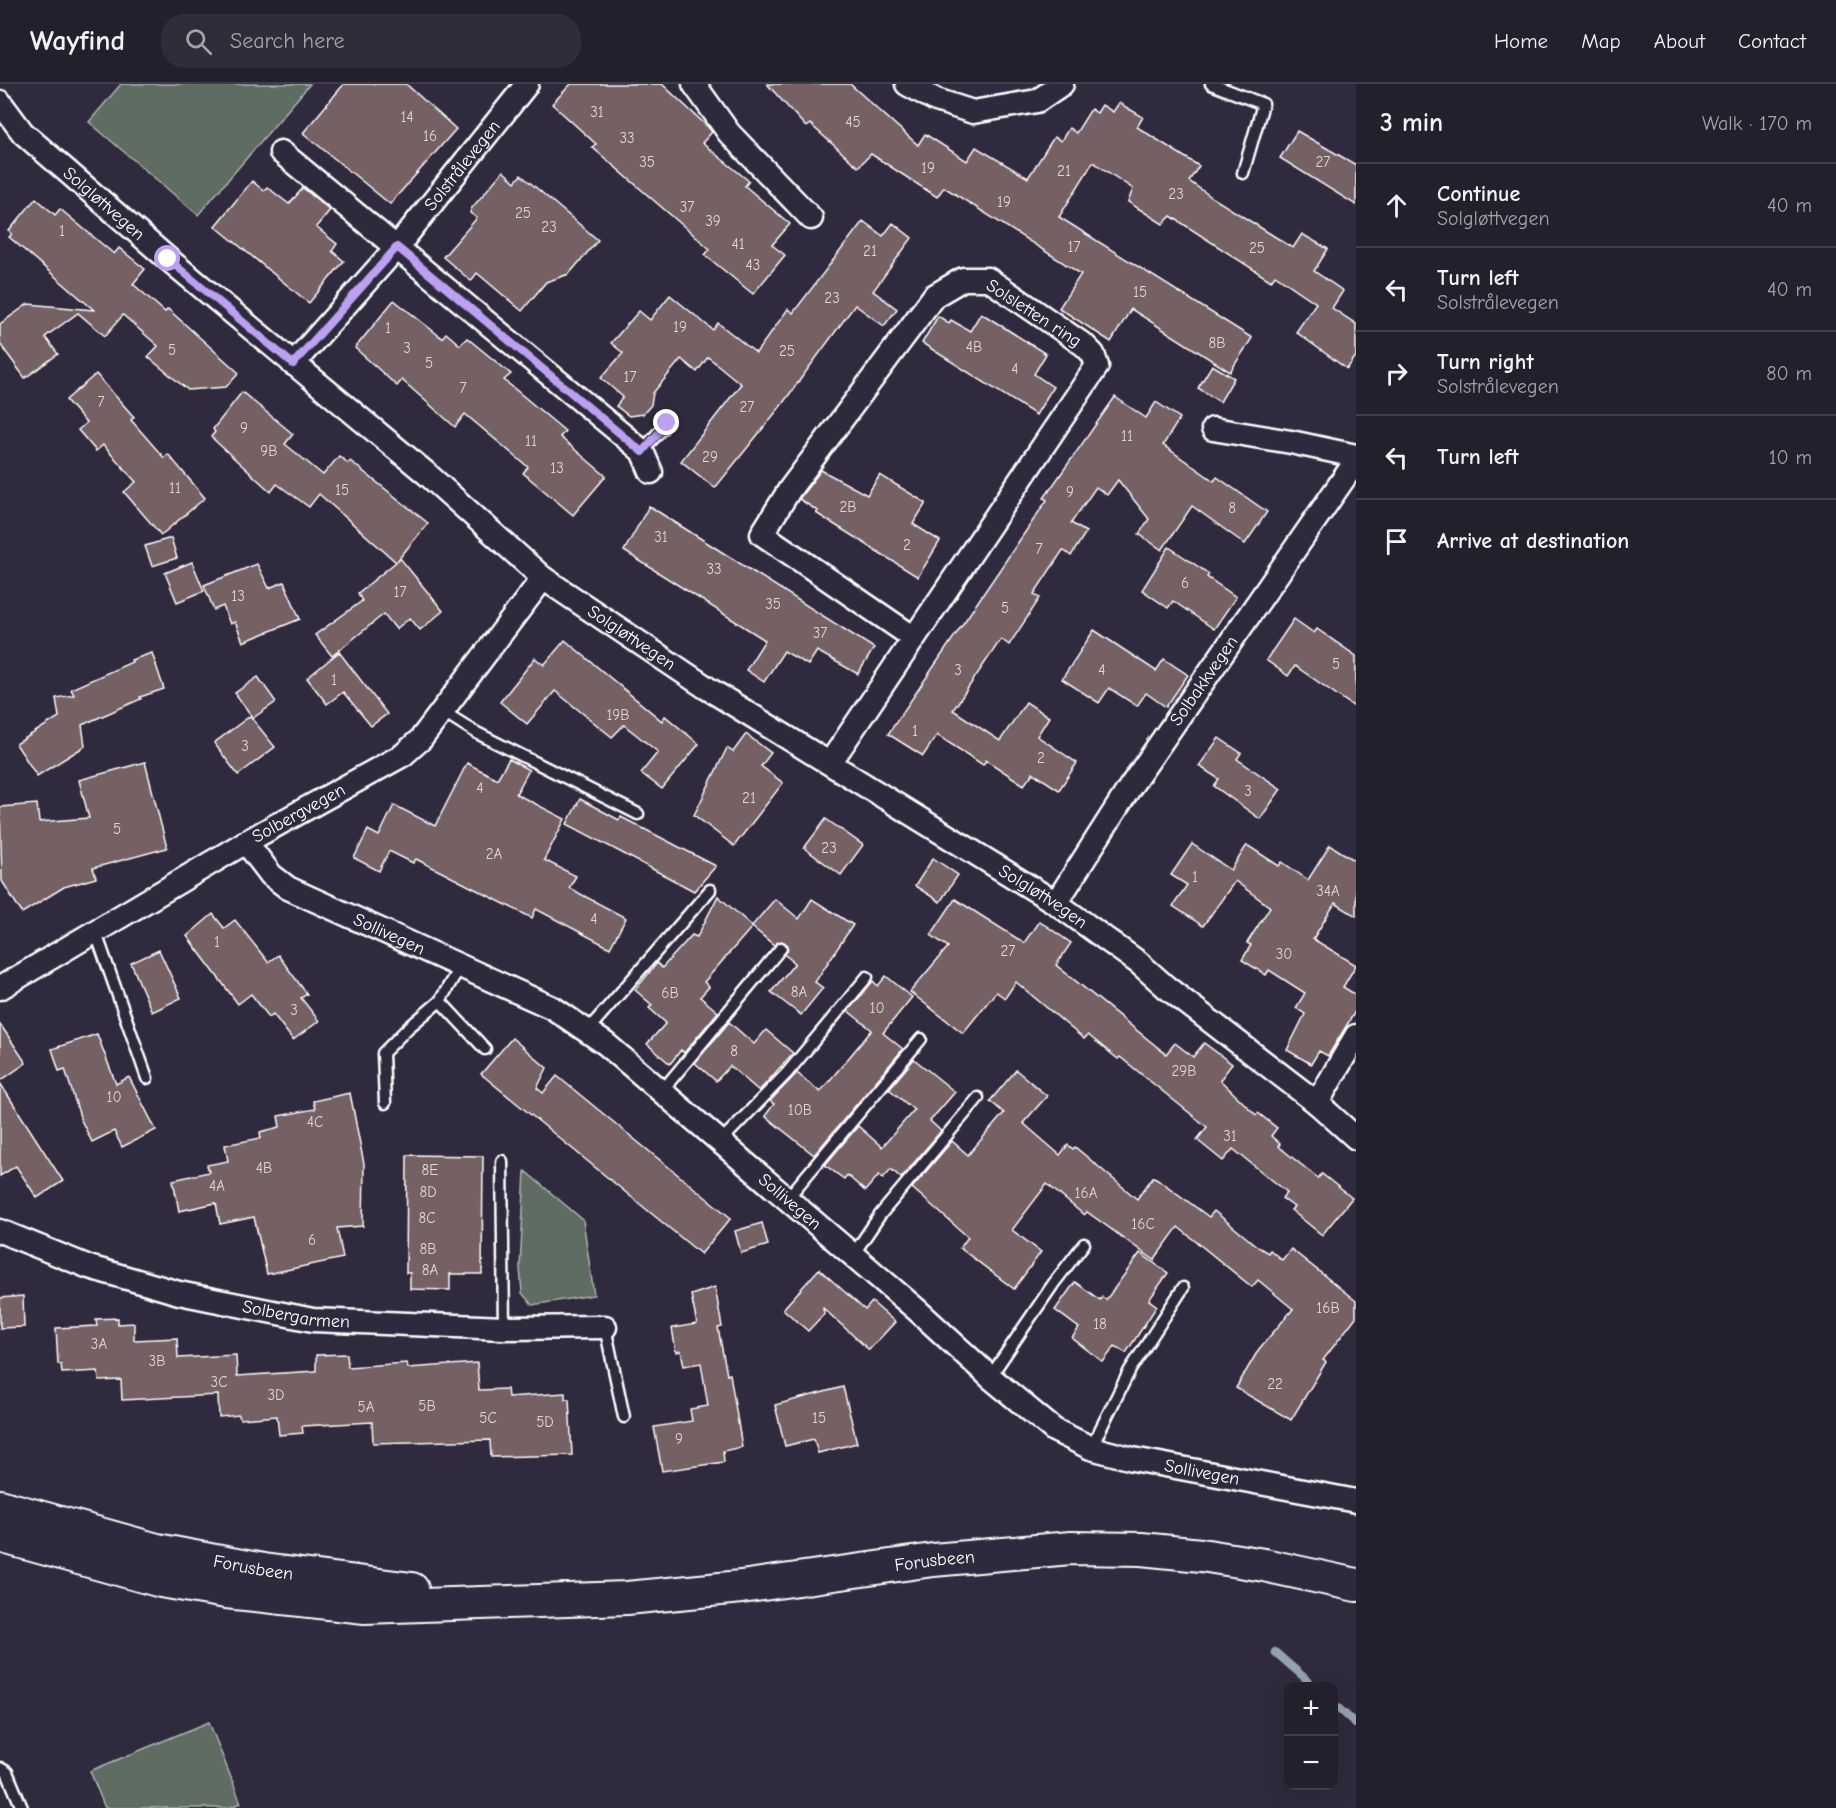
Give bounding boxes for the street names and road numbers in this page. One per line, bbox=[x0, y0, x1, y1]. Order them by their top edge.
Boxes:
street label: Solstrålevegen bbox=[420, 116, 505, 215]
street label: Solgløttvegen bbox=[59, 163, 149, 245]
street label: Solsletten ring bbox=[982, 275, 1085, 352]
street label: Solgløttvegen bbox=[584, 601, 679, 675]
street label: Solbakkvegen bbox=[1166, 632, 1243, 730]
street label: Solbergvegen bbox=[249, 779, 349, 848]
street label: Solgløttvegen bbox=[995, 860, 1091, 933]
street label: Sollivegen bbox=[350, 909, 428, 960]
street label: Sollivegen bbox=[754, 1169, 826, 1235]
street label: Solbergarmen bbox=[241, 1296, 350, 1333]
street label: Sollivegen bbox=[1163, 1455, 1241, 1490]
street label: Forusbeen bbox=[893, 1546, 976, 1576]
street label: Forusbeen bbox=[212, 1551, 294, 1585]

